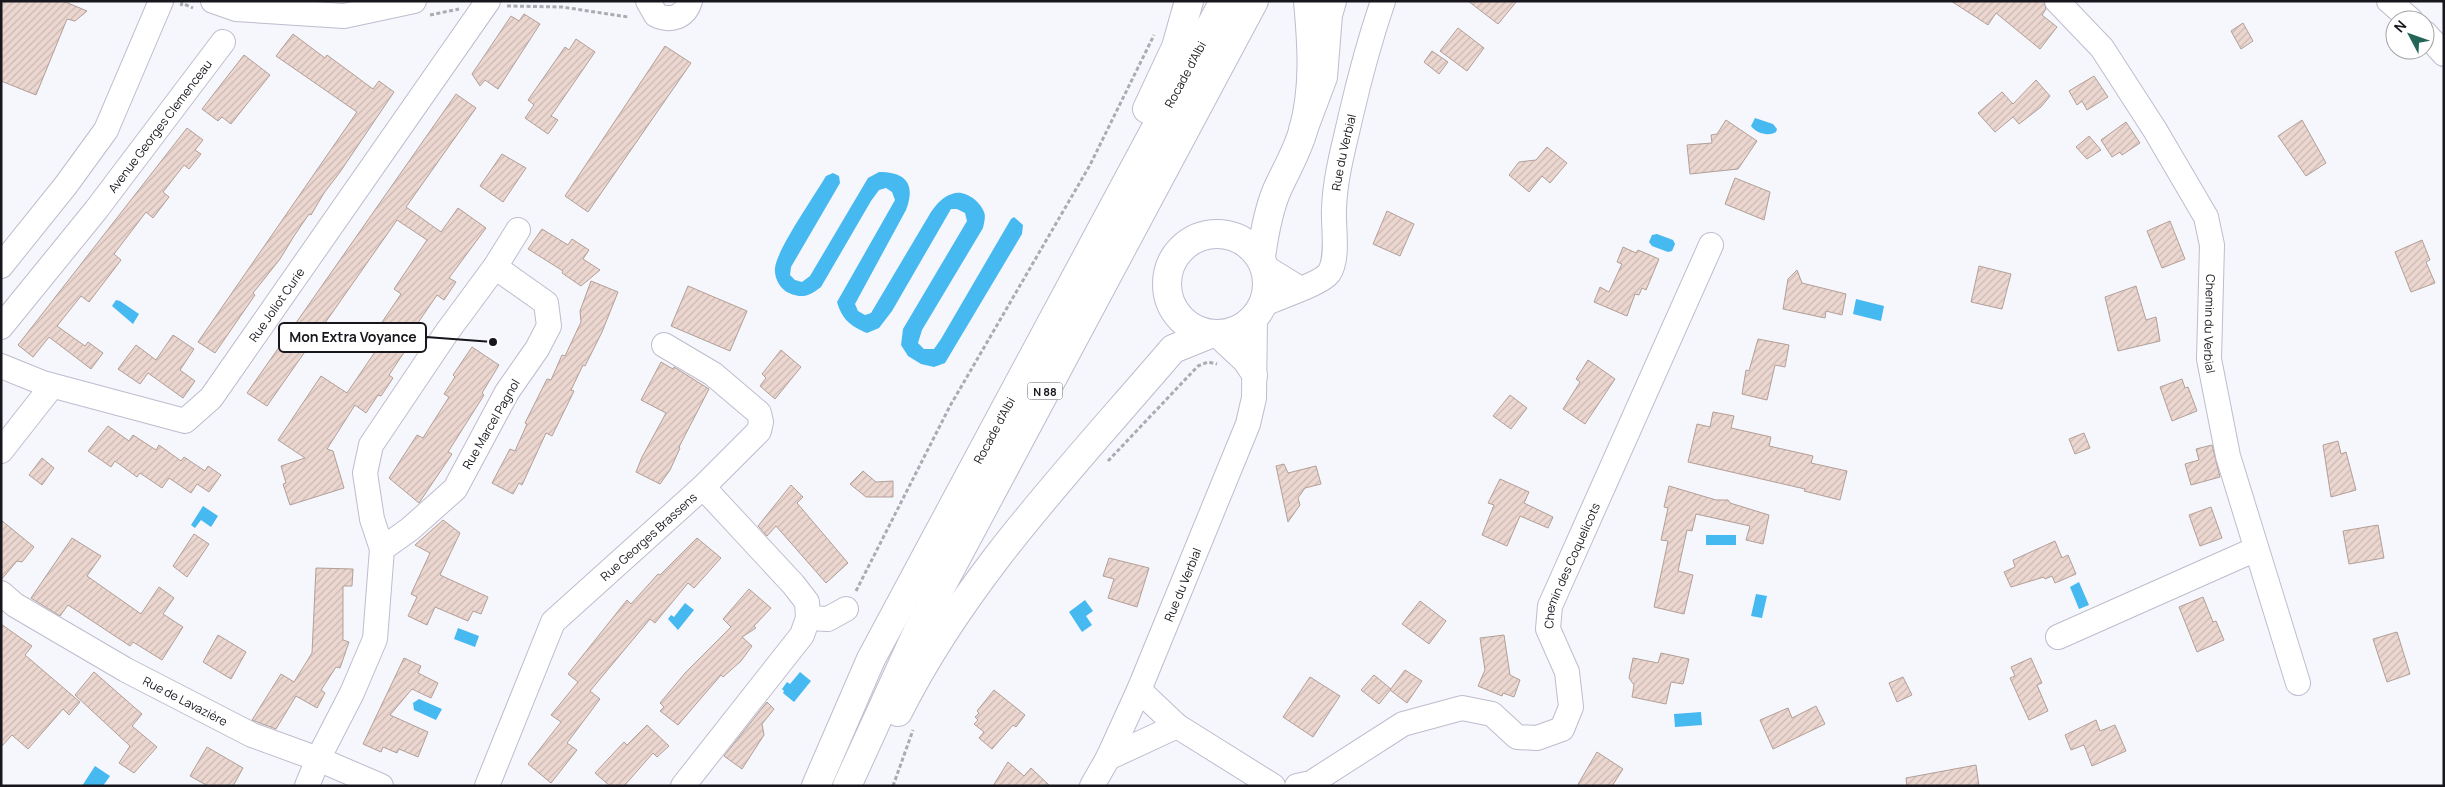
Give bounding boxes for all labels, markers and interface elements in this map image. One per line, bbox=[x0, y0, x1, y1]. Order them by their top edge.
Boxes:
north arrow bbox=[2385, 10, 2435, 60]
text: N bbox=[2389, 16, 2410, 36]
street label: Rocade d'Albi bbox=[1160, 38, 1209, 110]
street label: Avenue Georges Clemenceau bbox=[104, 56, 215, 196]
street label: Rue du Verbial bbox=[1327, 112, 1359, 192]
street label: Rue Joliot Curie bbox=[244, 264, 308, 345]
street label: Chemin du Verbial bbox=[2200, 274, 2220, 375]
callout: Mon Extra Voyance bbox=[279, 323, 426, 352]
text: Mon Extra Voyance bbox=[289, 327, 417, 346]
street label: Rue Marcel Pagnol bbox=[458, 376, 524, 472]
road number: N 88 bbox=[1028, 382, 1062, 400]
street label: Rocade d'Albi bbox=[969, 394, 1018, 466]
street label: Rue Georges Brassens bbox=[596, 488, 700, 584]
street label: Chemin des Coquelicots bbox=[1540, 500, 1604, 629]
street label: Rue du Verbial bbox=[1160, 545, 1205, 624]
street label: Rue de Lavazière bbox=[140, 672, 231, 730]

